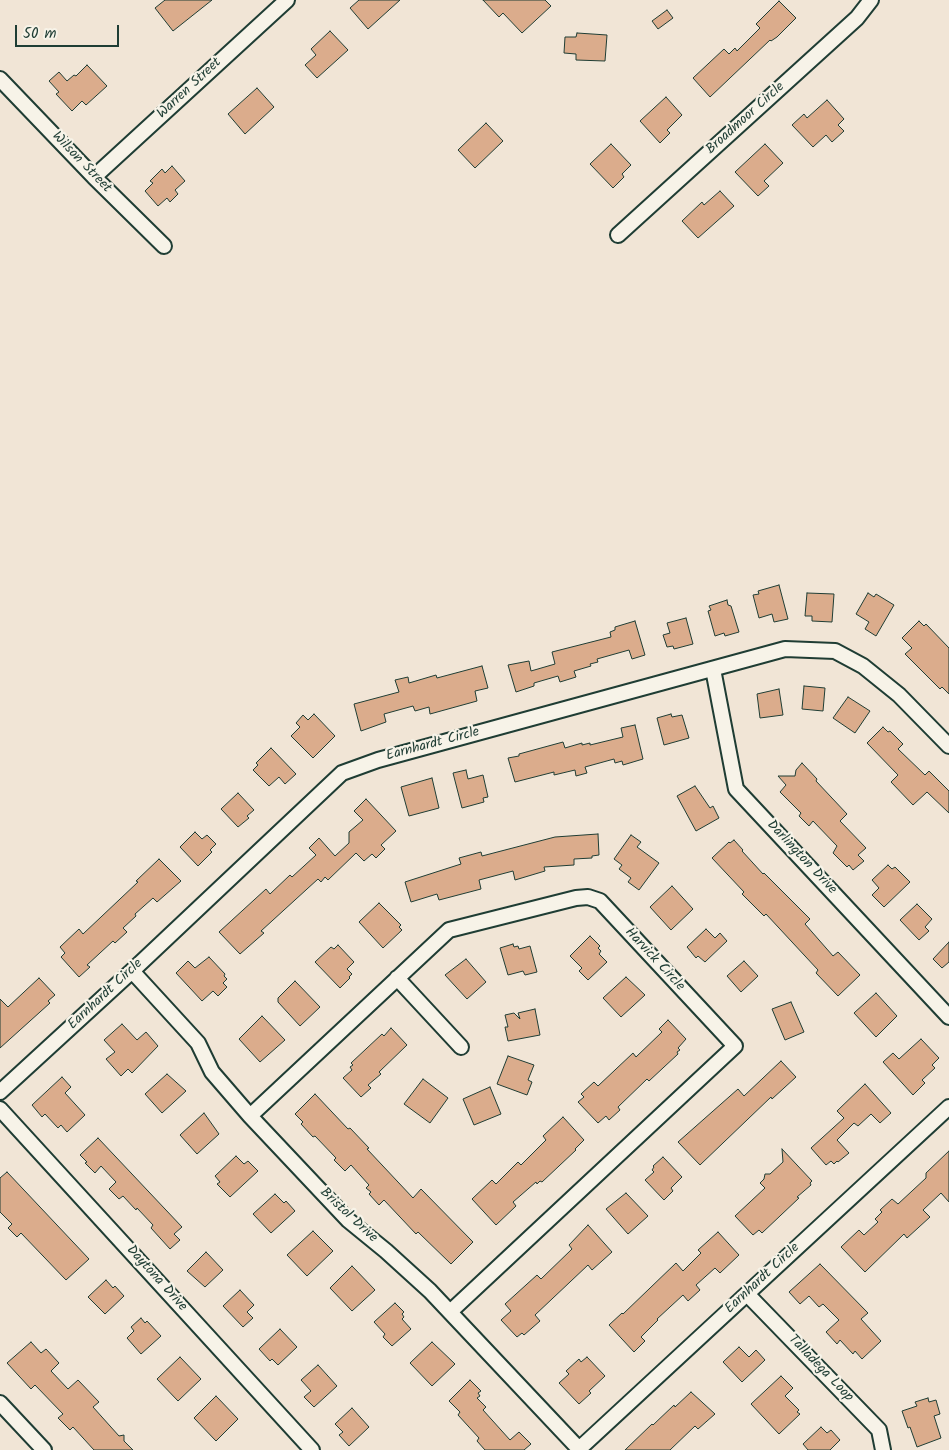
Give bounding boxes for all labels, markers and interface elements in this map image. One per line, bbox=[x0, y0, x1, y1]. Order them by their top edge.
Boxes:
scale bar bbox=[18, 15, 121, 47]
text: 50 m bbox=[23, 22, 57, 46]
street label: Warren Street bbox=[154, 55, 226, 123]
street label: Broadmoor Circle bbox=[703, 79, 789, 159]
street label: Wilson Street bbox=[48, 129, 114, 197]
street label: Earnhardt Circle bbox=[385, 724, 481, 766]
street label: Darlington Drive bbox=[762, 817, 840, 899]
street label: Harvick Circle bbox=[620, 925, 688, 995]
street label: Earnhardt Circle bbox=[65, 956, 147, 1034]
street label: Bristol Drive bbox=[316, 1185, 380, 1247]
street label: Earnhardt Circle bbox=[722, 1240, 804, 1318]
street label: Daytona Drive bbox=[122, 1243, 190, 1315]
street label: Talladega Loop bbox=[784, 1332, 856, 1406]

